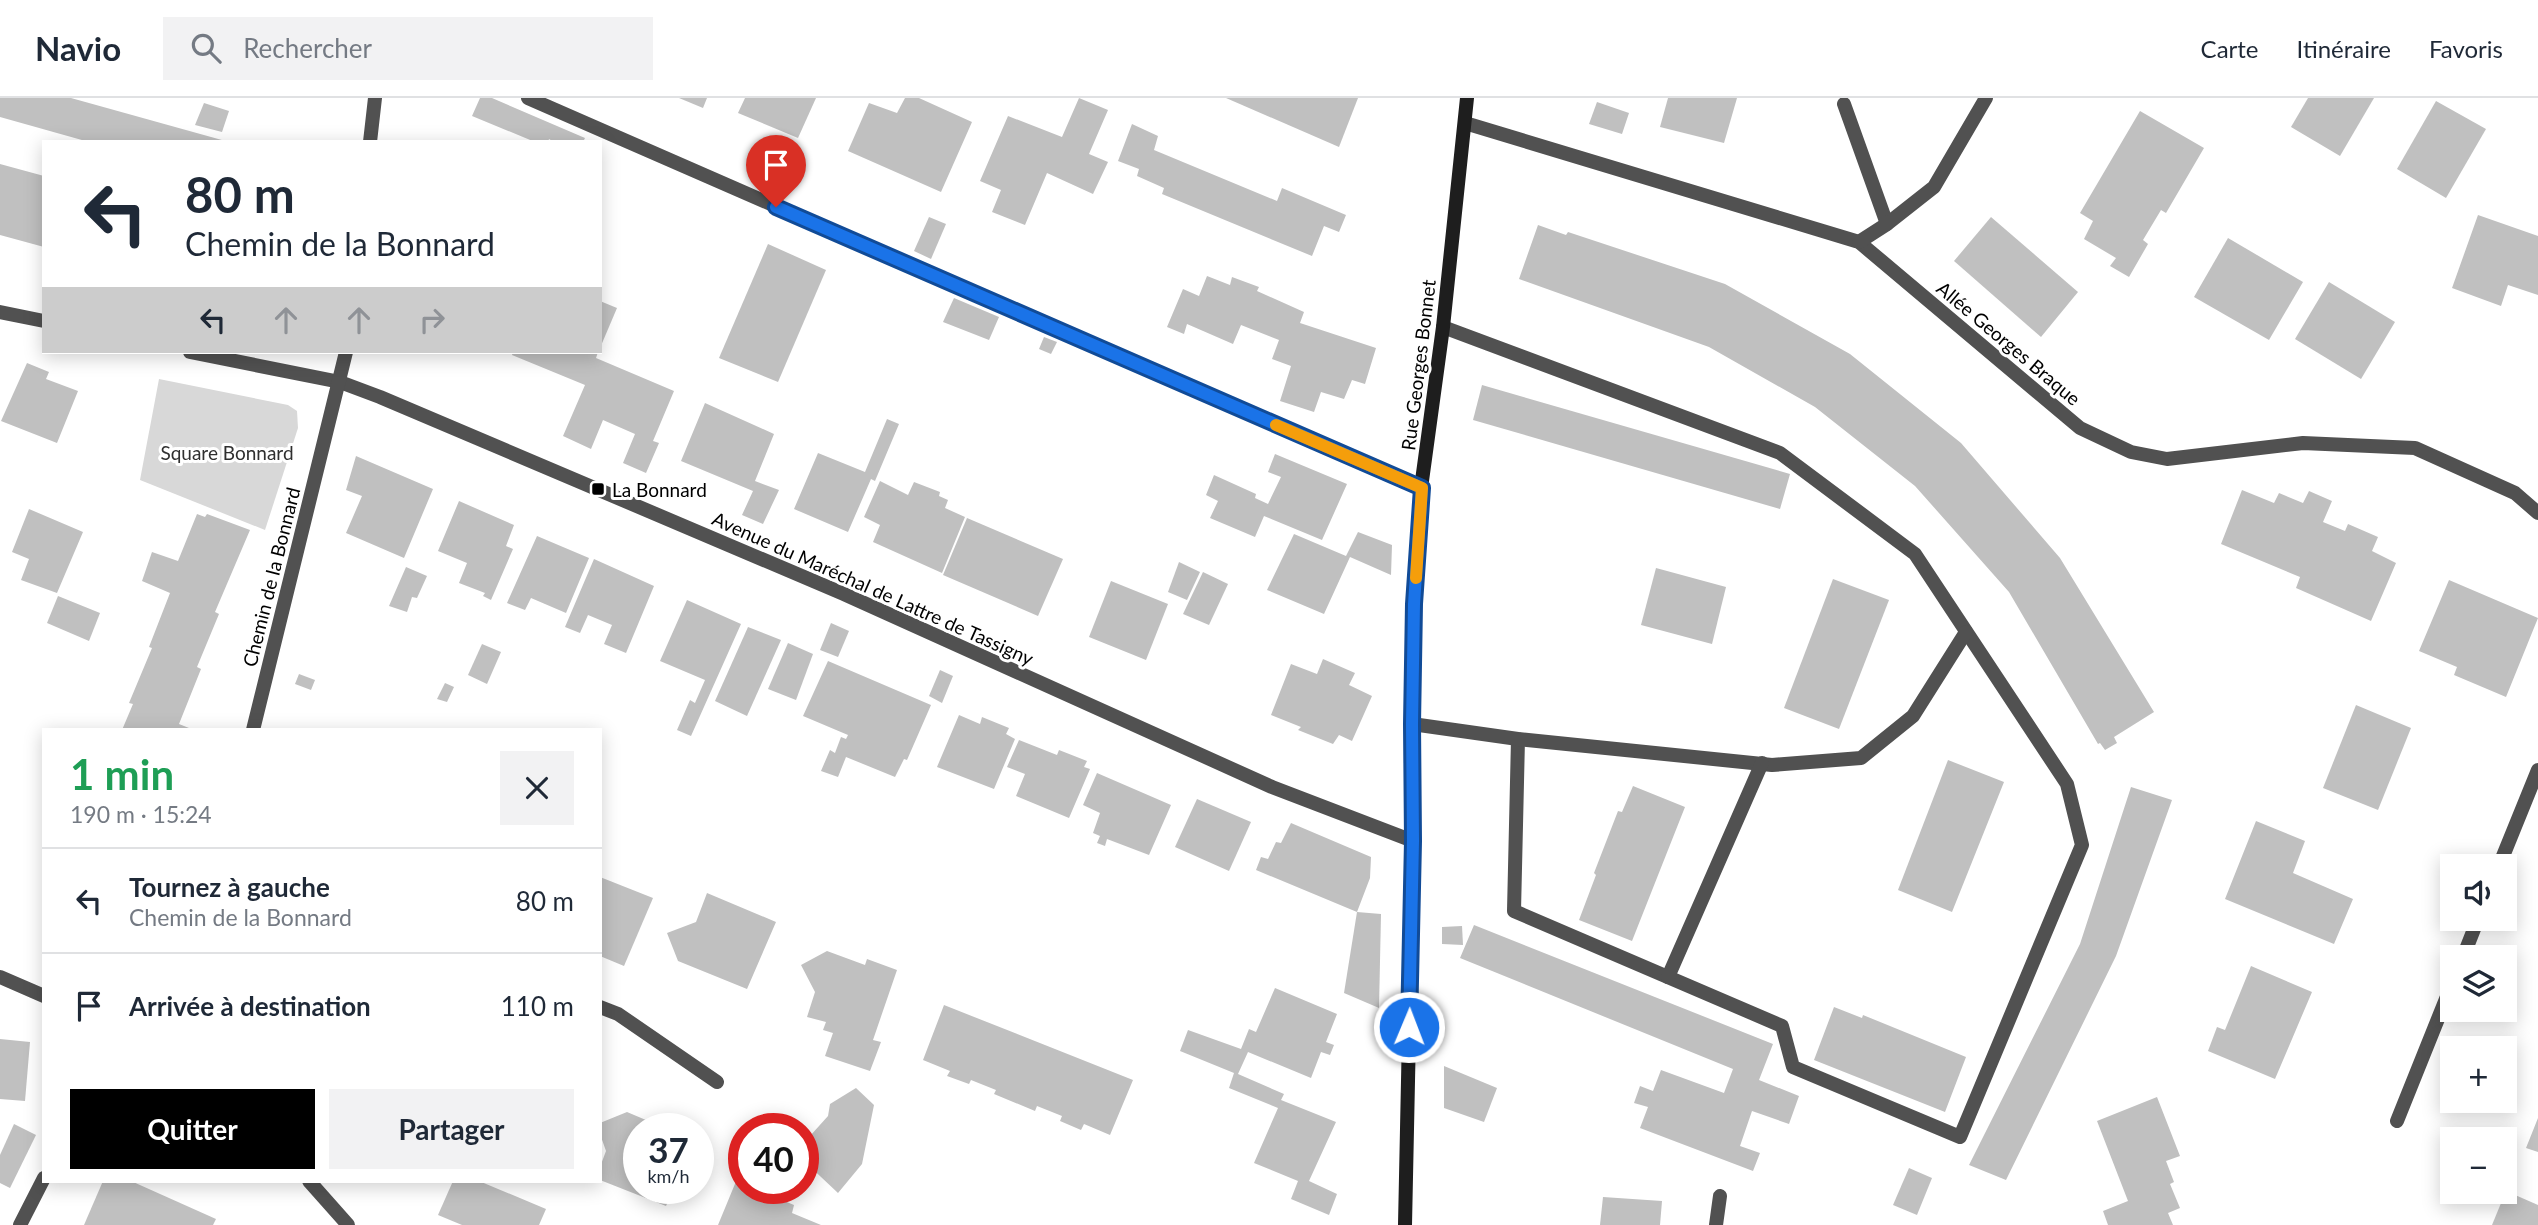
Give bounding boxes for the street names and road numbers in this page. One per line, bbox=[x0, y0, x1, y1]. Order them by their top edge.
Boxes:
street label: Allée Georges Braque bbox=[1933, 276, 2085, 410]
street label: Rue Georges Bonnet bbox=[1396, 278, 1440, 452]
street label: Chemin de la Bonnard bbox=[238, 485, 304, 669]
street label: Avenue du Maréchal de Lattre de Tassigny bbox=[709, 506, 1037, 670]

